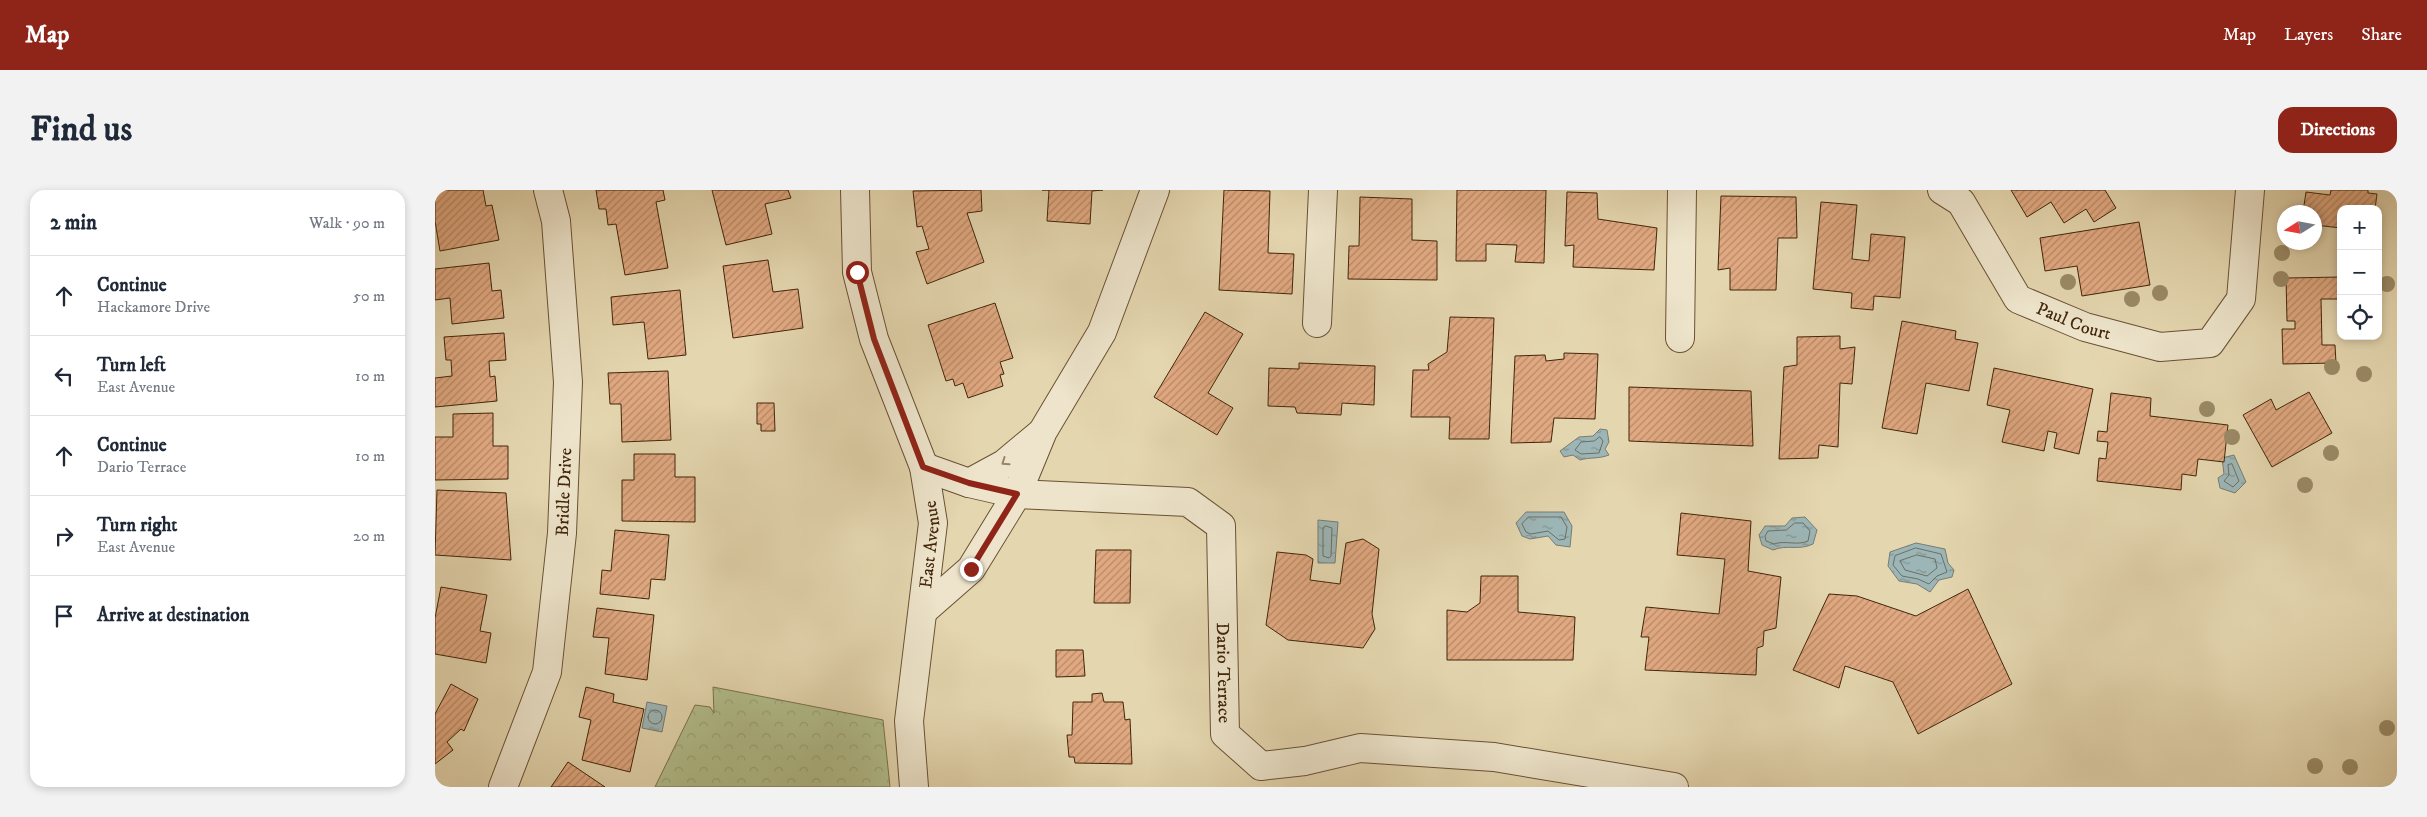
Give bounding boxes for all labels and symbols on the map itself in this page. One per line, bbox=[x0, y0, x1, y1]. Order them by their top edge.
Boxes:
north arrow bbox=[2277, 205, 2322, 250]
route start bbox=[846, 261, 869, 284]
street label: Paul Court bbox=[2033, 298, 2113, 345]
street label: Bridle Drive bbox=[552, 447, 577, 537]
one-way arrow bbox=[1001, 456, 1011, 465]
street label: East Avenue bbox=[915, 499, 945, 590]
route end bbox=[960, 558, 983, 581]
street label: Dario Terrace bbox=[1211, 622, 1235, 723]

